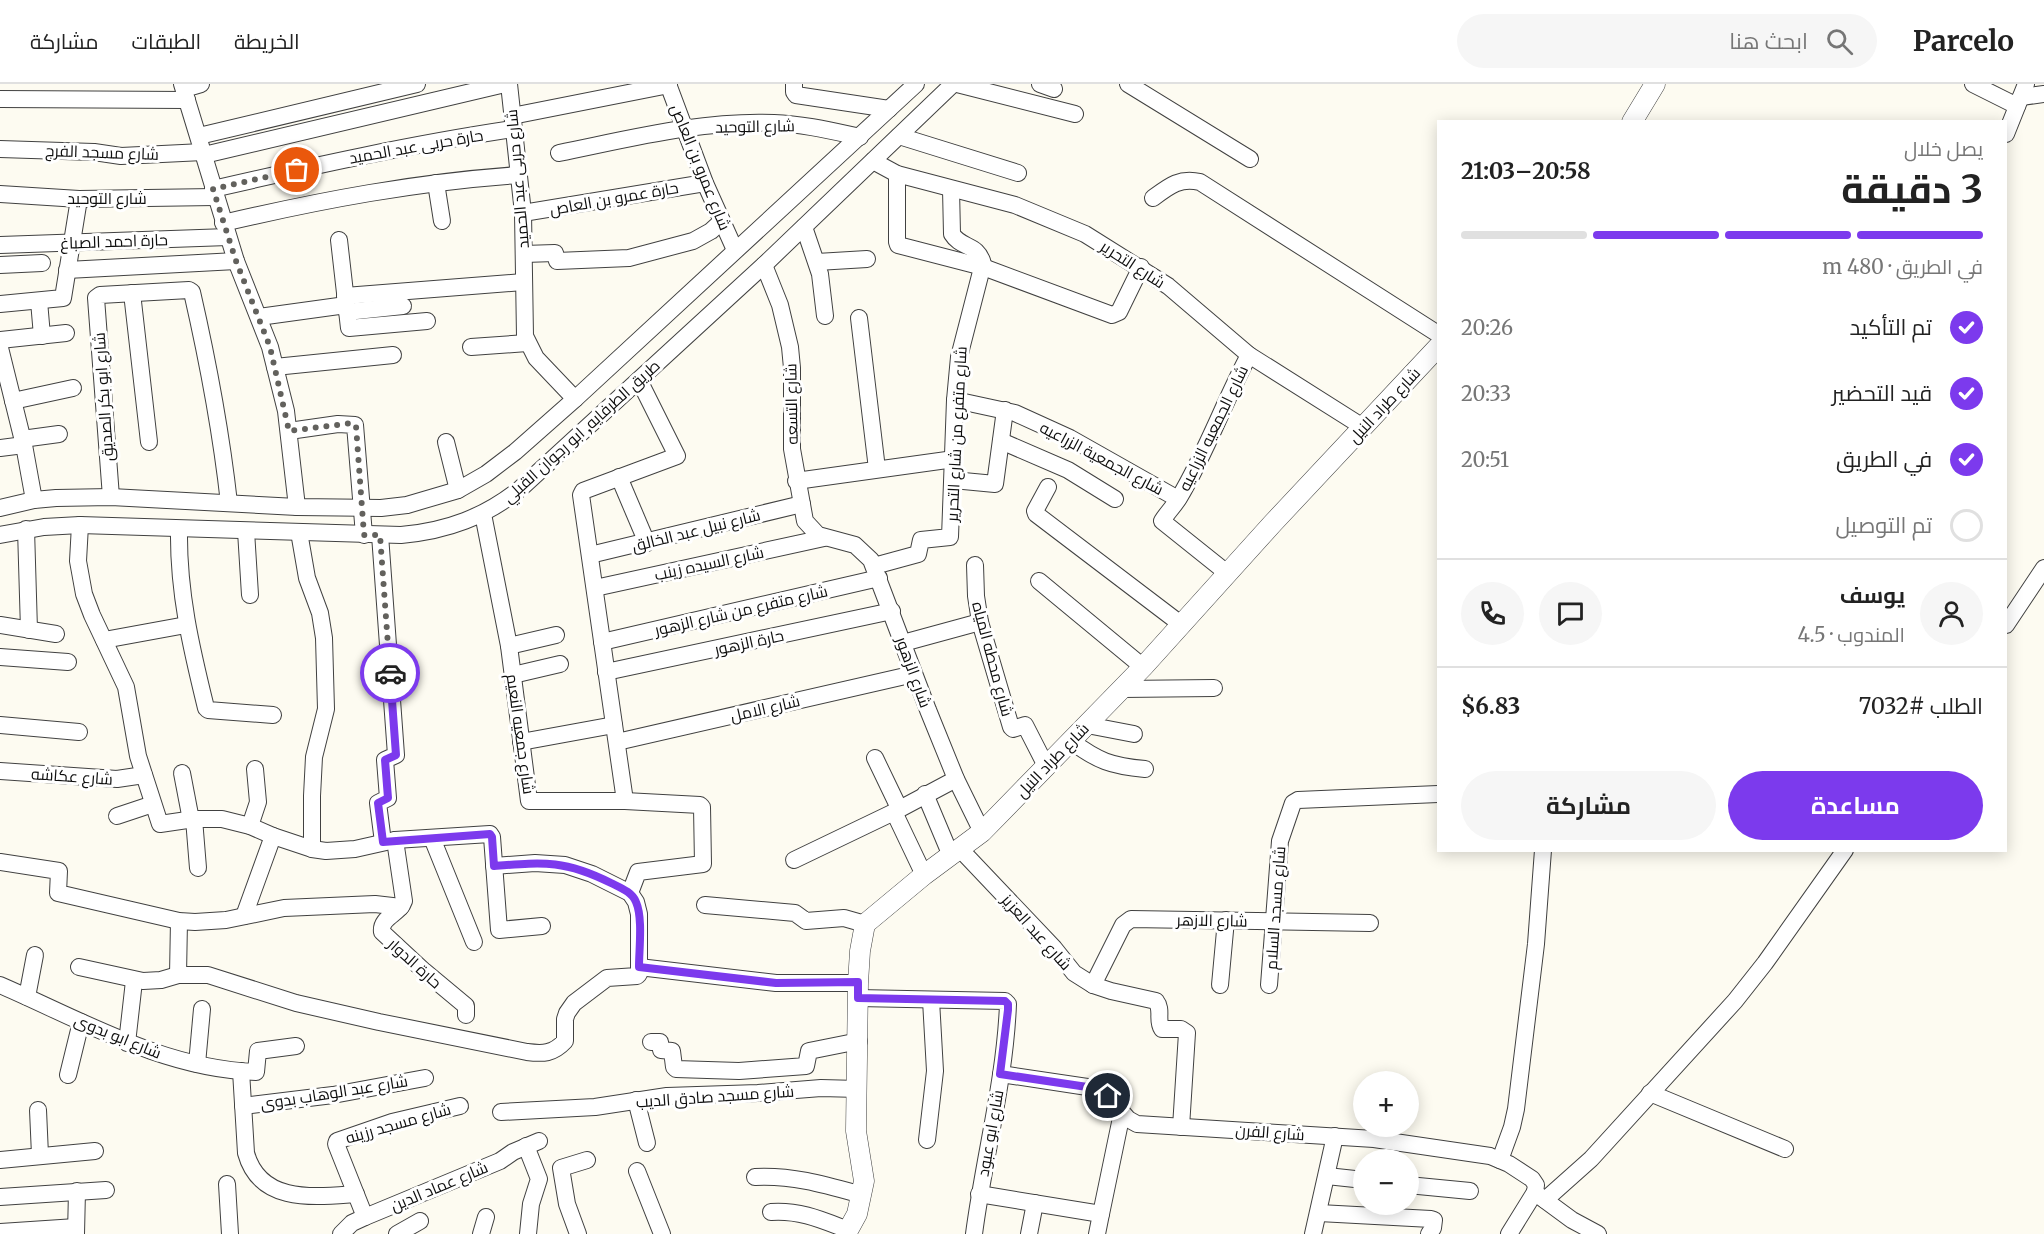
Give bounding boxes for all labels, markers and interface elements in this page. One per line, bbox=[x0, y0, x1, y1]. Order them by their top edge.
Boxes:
search box bbox=[1457, 14, 1877, 68]
text: Parcelo bbox=[1913, 23, 2014, 59]
icon: search bbox=[1823, 25, 1856, 58]
text: ابحث هنا bbox=[1729, 27, 1808, 55]
text: مشاركة bbox=[30, 28, 99, 55]
text: الطبقات bbox=[132, 28, 201, 55]
text: الخريطة bbox=[234, 28, 300, 55]
street label: شارع عمرو بن العاص bbox=[665, 101, 735, 234]
street label: شارع حربى عبد الحميد bbox=[501, 108, 535, 249]
street label: شارع التوحيد bbox=[715, 115, 795, 139]
street label: حارة حربى عبد الحميد bbox=[347, 124, 485, 169]
text: يصل خلال bbox=[1904, 136, 1983, 161]
street label: شارع مسجد الفرج bbox=[45, 140, 159, 166]
pin bbox=[271, 144, 322, 195]
icon: bag bbox=[280, 153, 313, 186]
text: 20:58–21:03 bbox=[1461, 157, 1591, 185]
text: 3 دقيقة bbox=[1841, 165, 1983, 214]
street label: حارة عمرو بن العاص bbox=[548, 177, 680, 220]
street label: شارع التوحيد bbox=[67, 188, 147, 210]
street label: حارة احمد الصباغ bbox=[60, 229, 168, 255]
street label: شارع التحرير bbox=[1095, 235, 1169, 294]
text: في الطريق · 480 m bbox=[1822, 254, 1983, 279]
icon: check bbox=[1950, 311, 1983, 344]
text: تم التأكيد bbox=[1849, 313, 1932, 341]
text: 20:26 bbox=[1461, 315, 1513, 340]
street label: شارع ابو بكر الصديق bbox=[89, 332, 119, 462]
street label: شارع متفرع من شارع التحرير bbox=[941, 346, 973, 523]
street label: طريق الطرفايه, ابو رجوان القبلي bbox=[498, 355, 666, 510]
street label: شارع الجمعيه الزراعيه bbox=[1174, 362, 1254, 495]
street label: شارع التسعه bbox=[780, 363, 804, 445]
street label: شارع طراد النيل bbox=[1344, 363, 1426, 449]
icon: check bbox=[1950, 377, 1983, 410]
text: قيد التحضير bbox=[1832, 379, 1932, 407]
text: 20:33 bbox=[1461, 381, 1511, 406]
street label: شارع الجمعية الزراعيه bbox=[1036, 417, 1167, 501]
icon: check bbox=[1950, 443, 1983, 476]
text: في الطريق bbox=[1836, 445, 1932, 473]
text: 20:51 bbox=[1461, 447, 1509, 472]
street label: شارع نبيل عبد الخالق bbox=[630, 504, 763, 558]
text: تم التوصيل bbox=[1835, 511, 1932, 539]
street label: شارع السيده زينب bbox=[653, 542, 766, 586]
street label: شارع متفرع من شارع الزهور bbox=[651, 580, 830, 642]
text: يوسف bbox=[1840, 581, 1905, 609]
button: phone bbox=[1461, 582, 1524, 645]
button: chat bbox=[1539, 582, 1602, 645]
button: person bbox=[1920, 582, 1983, 645]
street label: شارع محطه المياه bbox=[966, 599, 1018, 719]
text: المندوب · 4.5 bbox=[1798, 622, 1905, 647]
street label: حارة الزهور bbox=[711, 625, 786, 659]
street label: شارع الزهور bbox=[890, 633, 936, 711]
courier bbox=[360, 643, 420, 703]
icon: car bbox=[374, 657, 407, 690]
street label: شارع جمعيه النعيم bbox=[501, 673, 539, 796]
street label: شارع الامل bbox=[728, 690, 802, 728]
text: $6.83 bbox=[1461, 692, 1520, 720]
text: الطلب #7032 bbox=[1859, 692, 1983, 720]
street label: شارع طراد النيل bbox=[1011, 718, 1094, 803]
street label: شارع عكاشه bbox=[30, 763, 114, 791]
button: مشاركة bbox=[1461, 771, 1716, 840]
button: مساعدة bbox=[1728, 771, 1983, 840]
street label: شارع مسجد السلام bbox=[1261, 845, 1291, 971]
street label: شارع عبد العزيز bbox=[996, 889, 1076, 975]
street label: شارع الازهر bbox=[1175, 909, 1248, 933]
street label: حارة الدوار bbox=[383, 933, 446, 992]
street label: شارع ابو بدوى bbox=[71, 1009, 165, 1064]
street label: شارع عبد الوهاب بدوى bbox=[259, 1070, 409, 1116]
pin bbox=[1082, 1070, 1133, 1121]
map controls bbox=[1353, 1071, 1419, 1215]
button: + bbox=[1353, 1071, 1419, 1137]
icon: home bbox=[1091, 1079, 1124, 1112]
street label: شارع مسجد صادق الديب bbox=[635, 1080, 795, 1114]
street label: شارع ابو عبود bbox=[973, 1088, 1009, 1178]
street label: شارع مسجد رزينه bbox=[343, 1098, 454, 1150]
street label: شارع الفرن bbox=[1235, 1120, 1305, 1146]
button: − bbox=[1353, 1149, 1419, 1215]
street label: شارع عماد الدين bbox=[387, 1156, 492, 1217]

